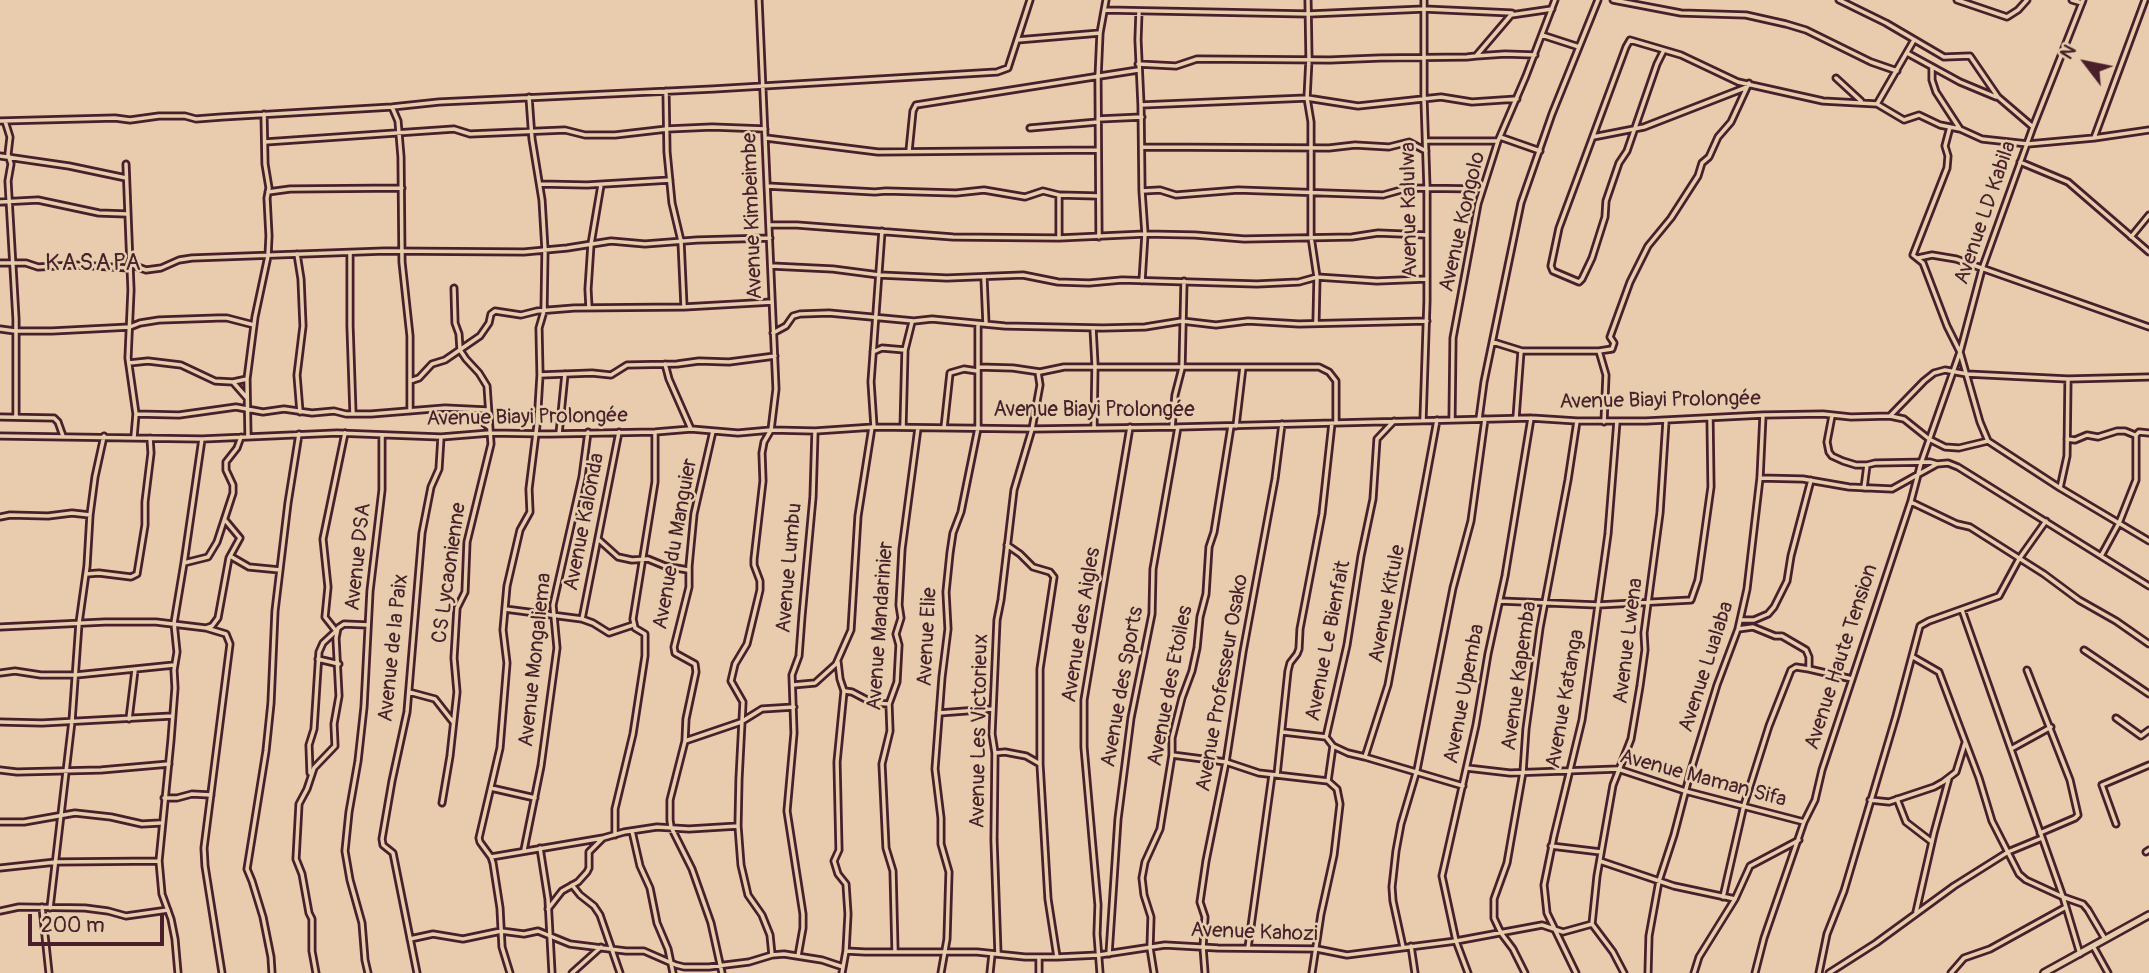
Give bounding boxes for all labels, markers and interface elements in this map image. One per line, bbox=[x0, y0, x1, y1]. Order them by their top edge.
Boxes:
north arrow bbox=[2051, 28, 2121, 98]
text: N bbox=[2055, 40, 2082, 64]
street label: Avenue Kimbeimbe bbox=[737, 132, 769, 300]
street label: Avenue LD Kabila bbox=[1950, 138, 2022, 288]
street label: Avenue Kalulwa bbox=[1396, 142, 1424, 278]
street label: Avenue Kongolo bbox=[1435, 150, 1491, 294]
district label: KASAPA bbox=[46, 250, 142, 278]
street label: Avenue Biayi Prolongée bbox=[1559, 387, 1761, 415]
street label: Avenue Biayi Prolongée bbox=[993, 398, 1195, 424]
street label: Avenue Biayi Prolongée bbox=[426, 404, 628, 432]
street label: Avenue Kalonda bbox=[559, 451, 611, 593]
street label: Avenue du Manguier bbox=[649, 456, 703, 632]
street label: CS Lycaonienne bbox=[428, 501, 472, 645]
street label: Avenue DSA bbox=[341, 502, 377, 612]
street label: Avenue Lumbu bbox=[772, 502, 808, 634]
street label: Avenue Mandarinier bbox=[863, 540, 899, 712]
street label: Avenue Kitule bbox=[1364, 543, 1412, 665]
street label: Avenue des Aigles bbox=[1057, 546, 1107, 704]
street label: Avenue Le Bienfait bbox=[1301, 559, 1357, 723]
street label: Avenue Haute Tension bbox=[1800, 561, 1884, 753]
street label: Avenue Mongaliema bbox=[514, 572, 558, 748]
street label: Avenue Professeur Osako bbox=[1191, 572, 1255, 794]
street label: Avenue de la Paix bbox=[374, 573, 414, 723]
street label: Avenue Lwena bbox=[1609, 577, 1649, 705]
street label: Avenue Elie bbox=[913, 587, 943, 687]
street label: Avenue Lualaba bbox=[1674, 598, 1740, 736]
street label: Avenue Kapemba bbox=[1497, 600, 1543, 752]
street label: Avenue des Etoiles bbox=[1143, 604, 1199, 768]
street label: Avenue des Sports bbox=[1096, 605, 1150, 769]
street label: Avenue Upemba bbox=[1439, 622, 1491, 766]
street label: Avenue Katanga bbox=[1541, 628, 1591, 770]
street label: Avenue Les Victorieux bbox=[966, 633, 994, 829]
street label: Avenue Maman Sifa bbox=[1617, 745, 1789, 813]
scale bar bbox=[32, 900, 168, 944]
text: 200 m bbox=[41, 912, 105, 939]
street label: Avenue Kahozi bbox=[1190, 918, 1318, 948]

